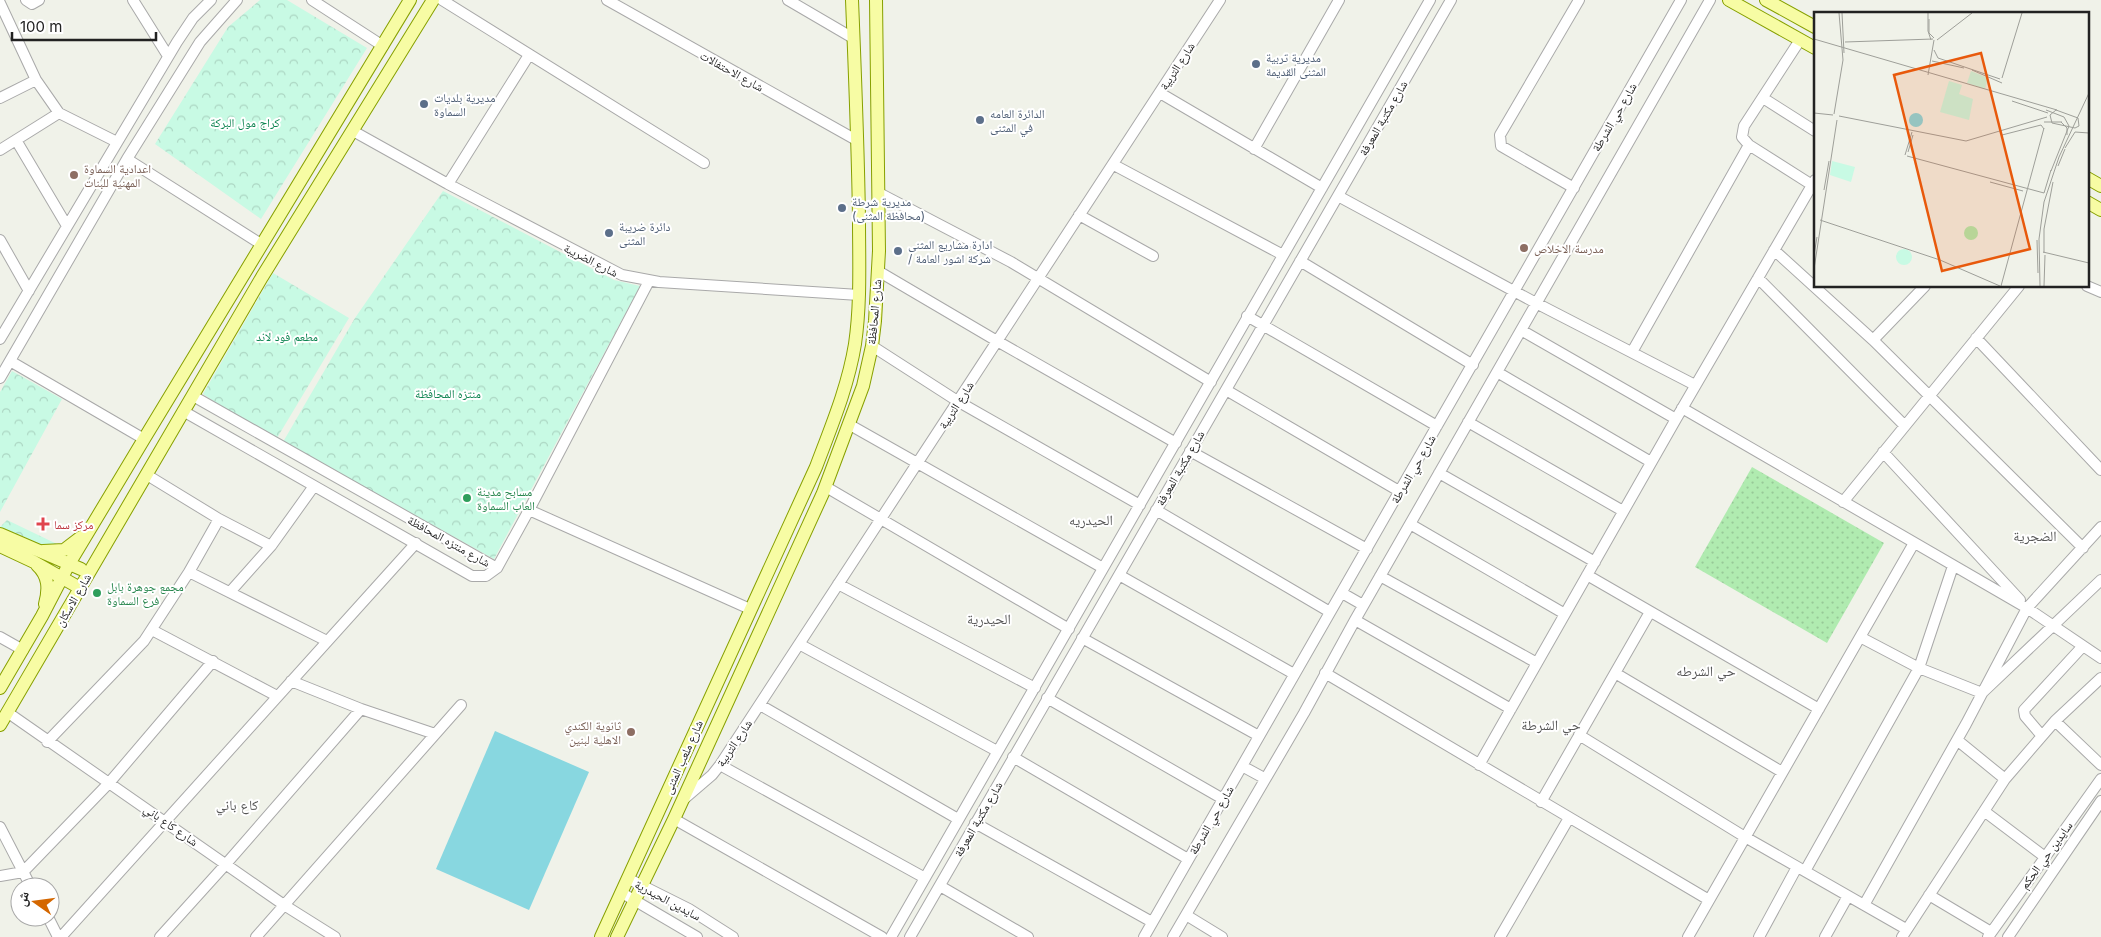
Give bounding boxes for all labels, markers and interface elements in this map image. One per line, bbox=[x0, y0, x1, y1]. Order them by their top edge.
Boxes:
scale bar bbox=[12, 10, 156, 42]
inset map bbox=[1814, 12, 2088, 288]
text: 100 m bbox=[20, 17, 62, 36]
street label: شارع التربية bbox=[1156, 39, 1199, 93]
street label: شارع الاحتفالات bbox=[697, 47, 766, 96]
place label: مديرية تربية المثنى القديمة bbox=[1266, 50, 1326, 79]
marker: مديرية تربية المثنى القديمة bbox=[1250, 58, 1262, 70]
street label: شارع مكتبة المعرفة bbox=[1355, 78, 1412, 159]
street label: شارع حي الشرطة bbox=[1588, 80, 1642, 156]
place label: مديرية بلديات السماوة bbox=[434, 90, 495, 119]
marker: مديرية بلديات السماوة bbox=[418, 98, 430, 110]
place label: الدائرة العامه في المثنى bbox=[990, 106, 1045, 138]
marker: الدائرة العامه في المثنى bbox=[974, 114, 986, 126]
park label: كراج مول البركة bbox=[210, 115, 280, 130]
place label: اعدادية السماوة المهنية للبنات bbox=[84, 161, 151, 190]
marker: اعدادية السماوة المهنية للبنات bbox=[68, 169, 80, 181]
place label: مديرية شرطة (محافظة المثنى) bbox=[852, 194, 925, 223]
marker: مديرية شرطة (محافظة المثنى) bbox=[836, 202, 848, 214]
place label: دائرة ضريبة المثنى bbox=[619, 219, 671, 248]
marker: دائرة ضريبة المثنى bbox=[603, 227, 615, 239]
place label: ادارة مشاريع المثنى / شركة اشور العامة bbox=[908, 237, 992, 266]
street label: شارع الضريبة bbox=[561, 240, 621, 281]
place label: مدرسة الاخلاص bbox=[1534, 241, 1604, 256]
marker: مدرسة الاخلاص bbox=[1518, 242, 1530, 254]
marker: ادارة مشاريع المثنى / شركة اشور العامة bbox=[892, 245, 904, 257]
street label: شارع المحافظة bbox=[864, 279, 885, 345]
park label: مطعم فود لاند bbox=[256, 329, 318, 345]
street label: شارع التربية bbox=[935, 378, 978, 432]
park label: منتزه المحافظة bbox=[415, 386, 481, 401]
street label: شارع مكتبة المعرفة bbox=[1152, 428, 1209, 509]
street label: شارع حي الشرطة bbox=[1387, 432, 1441, 508]
place label: مسابح مدينة العاب السماوة bbox=[477, 484, 535, 513]
marker: مسابح مدينة العاب السماوة bbox=[461, 492, 473, 504]
district label: الحيدريه bbox=[1069, 511, 1113, 529]
street label: شارع منتزه المحافظة bbox=[405, 512, 493, 571]
marker: مركز سما bbox=[36, 517, 50, 531]
place label: مركز سما bbox=[54, 517, 93, 532]
district label: الضجرية bbox=[2013, 527, 2057, 545]
street label: شارع الاسكان bbox=[52, 571, 95, 630]
place label: مجمع جوهرة بابل فرع السماوة bbox=[107, 579, 184, 609]
marker: مجمع جوهرة بابل فرع السماوة bbox=[91, 587, 103, 599]
district label: الحيدرية bbox=[967, 610, 1011, 628]
district label: حي الشرطه bbox=[1676, 662, 1736, 682]
street label: شارع التربية bbox=[713, 716, 756, 770]
district label: حي الشرطة bbox=[1521, 716, 1581, 736]
place label: ثانوية الكندي الاهلية لبنين bbox=[565, 718, 622, 747]
street label: شارع ملعب المثنى bbox=[660, 718, 707, 797]
marker: ثانوية الكندي الاهلية لبنين bbox=[625, 726, 637, 738]
street label: شارع مكتبة المعرفة bbox=[950, 779, 1007, 860]
street label: شارع حي الشرطة bbox=[1185, 783, 1239, 859]
district label: كاع باني bbox=[216, 796, 258, 816]
street label: شارع كاع باني bbox=[139, 801, 201, 852]
street label: سايدين حي الحكم bbox=[2016, 818, 2078, 893]
street label: سايدين الحيدرية bbox=[632, 876, 704, 924]
north arrow bbox=[10, 877, 60, 927]
text: ش bbox=[12, 889, 33, 908]

